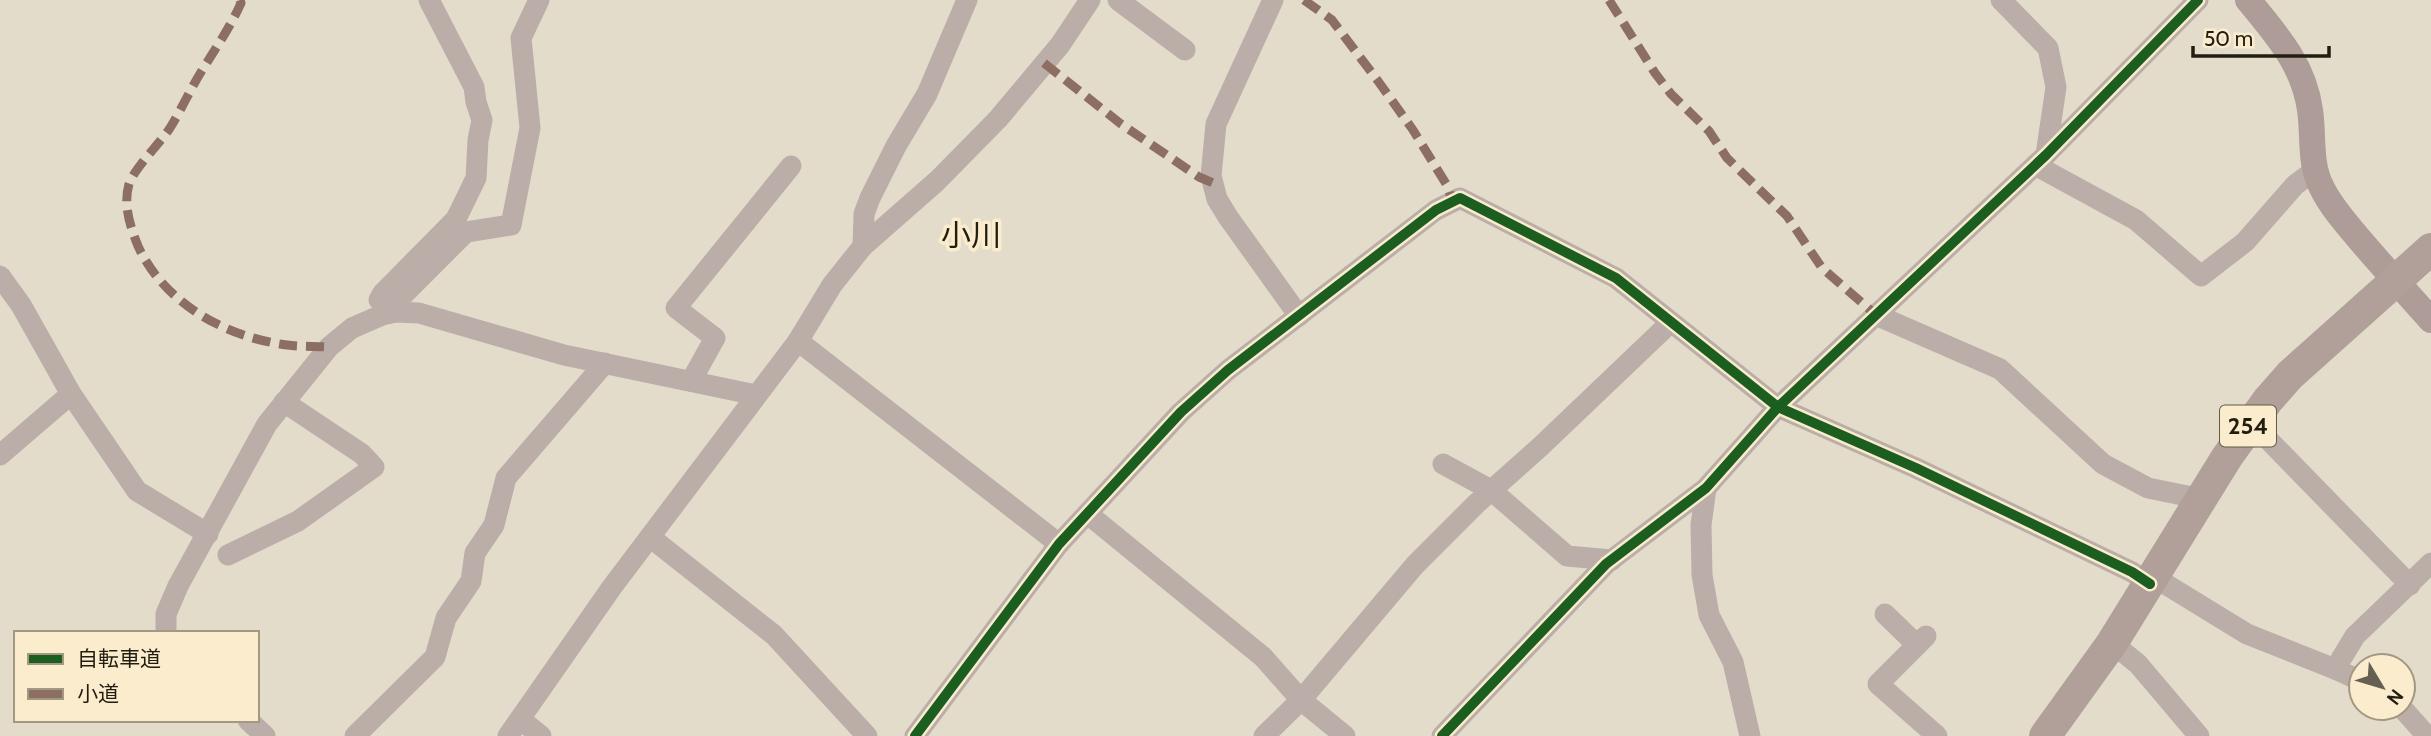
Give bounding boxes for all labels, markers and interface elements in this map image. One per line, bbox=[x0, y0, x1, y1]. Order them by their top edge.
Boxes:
scale bar bbox=[2193, 14, 2330, 58]
text: 50 m bbox=[2204, 26, 2253, 51]
district label: 小川 bbox=[941, 217, 1001, 254]
road number: 254 bbox=[2220, 405, 2276, 446]
legend bbox=[14, 631, 259, 722]
text: 自転車道 bbox=[77, 646, 161, 671]
north arrow bbox=[2347, 652, 2417, 722]
text: 小道 bbox=[77, 681, 119, 706]
text: N bbox=[2382, 685, 2408, 710]

